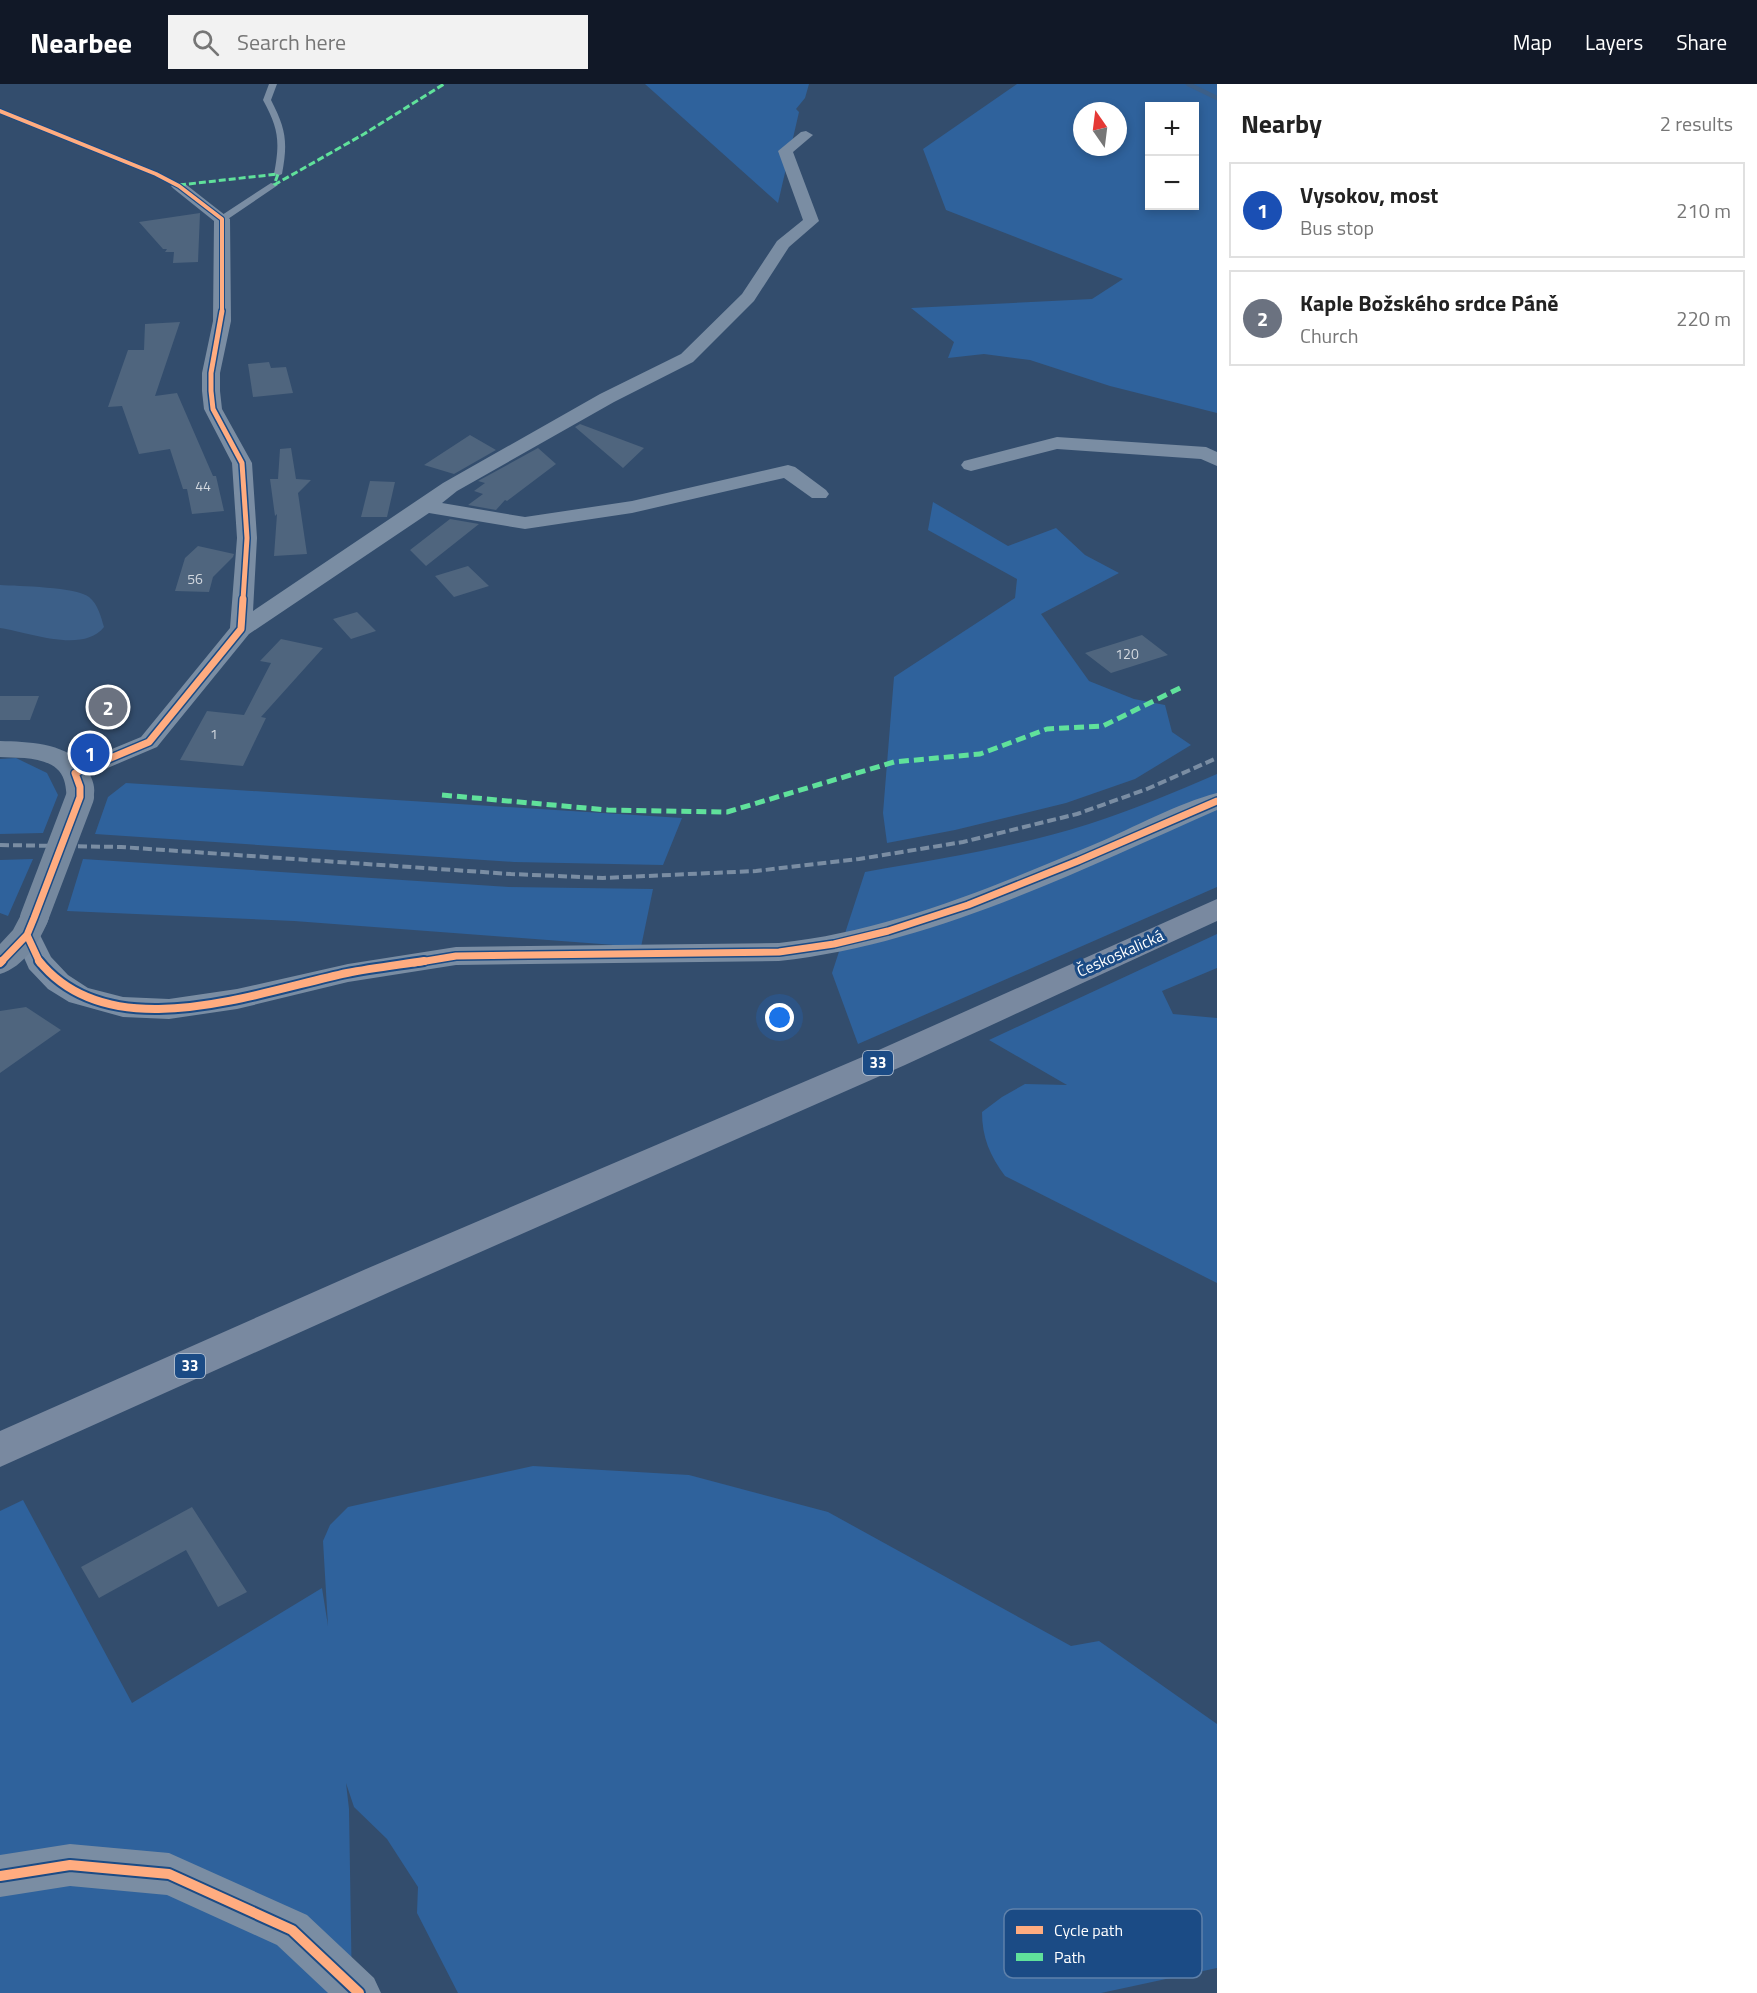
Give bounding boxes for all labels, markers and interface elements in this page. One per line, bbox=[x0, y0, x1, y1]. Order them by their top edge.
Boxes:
search box bbox=[168, 15, 588, 69]
text: Nearbee bbox=[30, 21, 132, 64]
text: Search here bbox=[237, 25, 346, 59]
icon: search bbox=[189, 26, 222, 59]
text: Map bbox=[1513, 26, 1552, 58]
text: Layers bbox=[1585, 26, 1643, 58]
text: Share bbox=[1676, 26, 1727, 58]
north arrow bbox=[1073, 102, 1127, 156]
map controls bbox=[1145, 102, 1199, 210]
button: + bbox=[1145, 102, 1199, 156]
text: Nearby bbox=[1241, 104, 1322, 143]
text: 2 results bbox=[1660, 108, 1733, 139]
button: − bbox=[1145, 156, 1199, 210]
text: Vysokov, most bbox=[1300, 178, 1438, 212]
text: 1 bbox=[1257, 195, 1268, 226]
text: 210 m bbox=[1676, 195, 1731, 226]
text: Bus stop bbox=[1300, 212, 1374, 243]
text: Kaple Božského srdce Páně bbox=[1300, 286, 1559, 320]
text: 2 bbox=[1257, 303, 1268, 334]
text: 220 m bbox=[1676, 303, 1731, 334]
text: Church bbox=[1300, 320, 1358, 351]
house number: 44 bbox=[195, 475, 211, 496]
house number: 56 bbox=[187, 568, 203, 589]
house number: 120 bbox=[1115, 643, 1139, 664]
pin: 2 bbox=[88, 684, 128, 730]
house number: 1 bbox=[210, 723, 218, 744]
pin: 1 bbox=[70, 730, 110, 776]
street label: Českoskalická bbox=[1073, 923, 1167, 983]
your location bbox=[765, 1003, 794, 1032]
road number: 33 bbox=[863, 1051, 893, 1075]
road number: 33 bbox=[175, 1354, 205, 1378]
legend bbox=[1004, 1909, 1202, 1978]
text: Cycle path bbox=[1054, 1918, 1123, 1942]
text: Path bbox=[1054, 1945, 1086, 1969]

